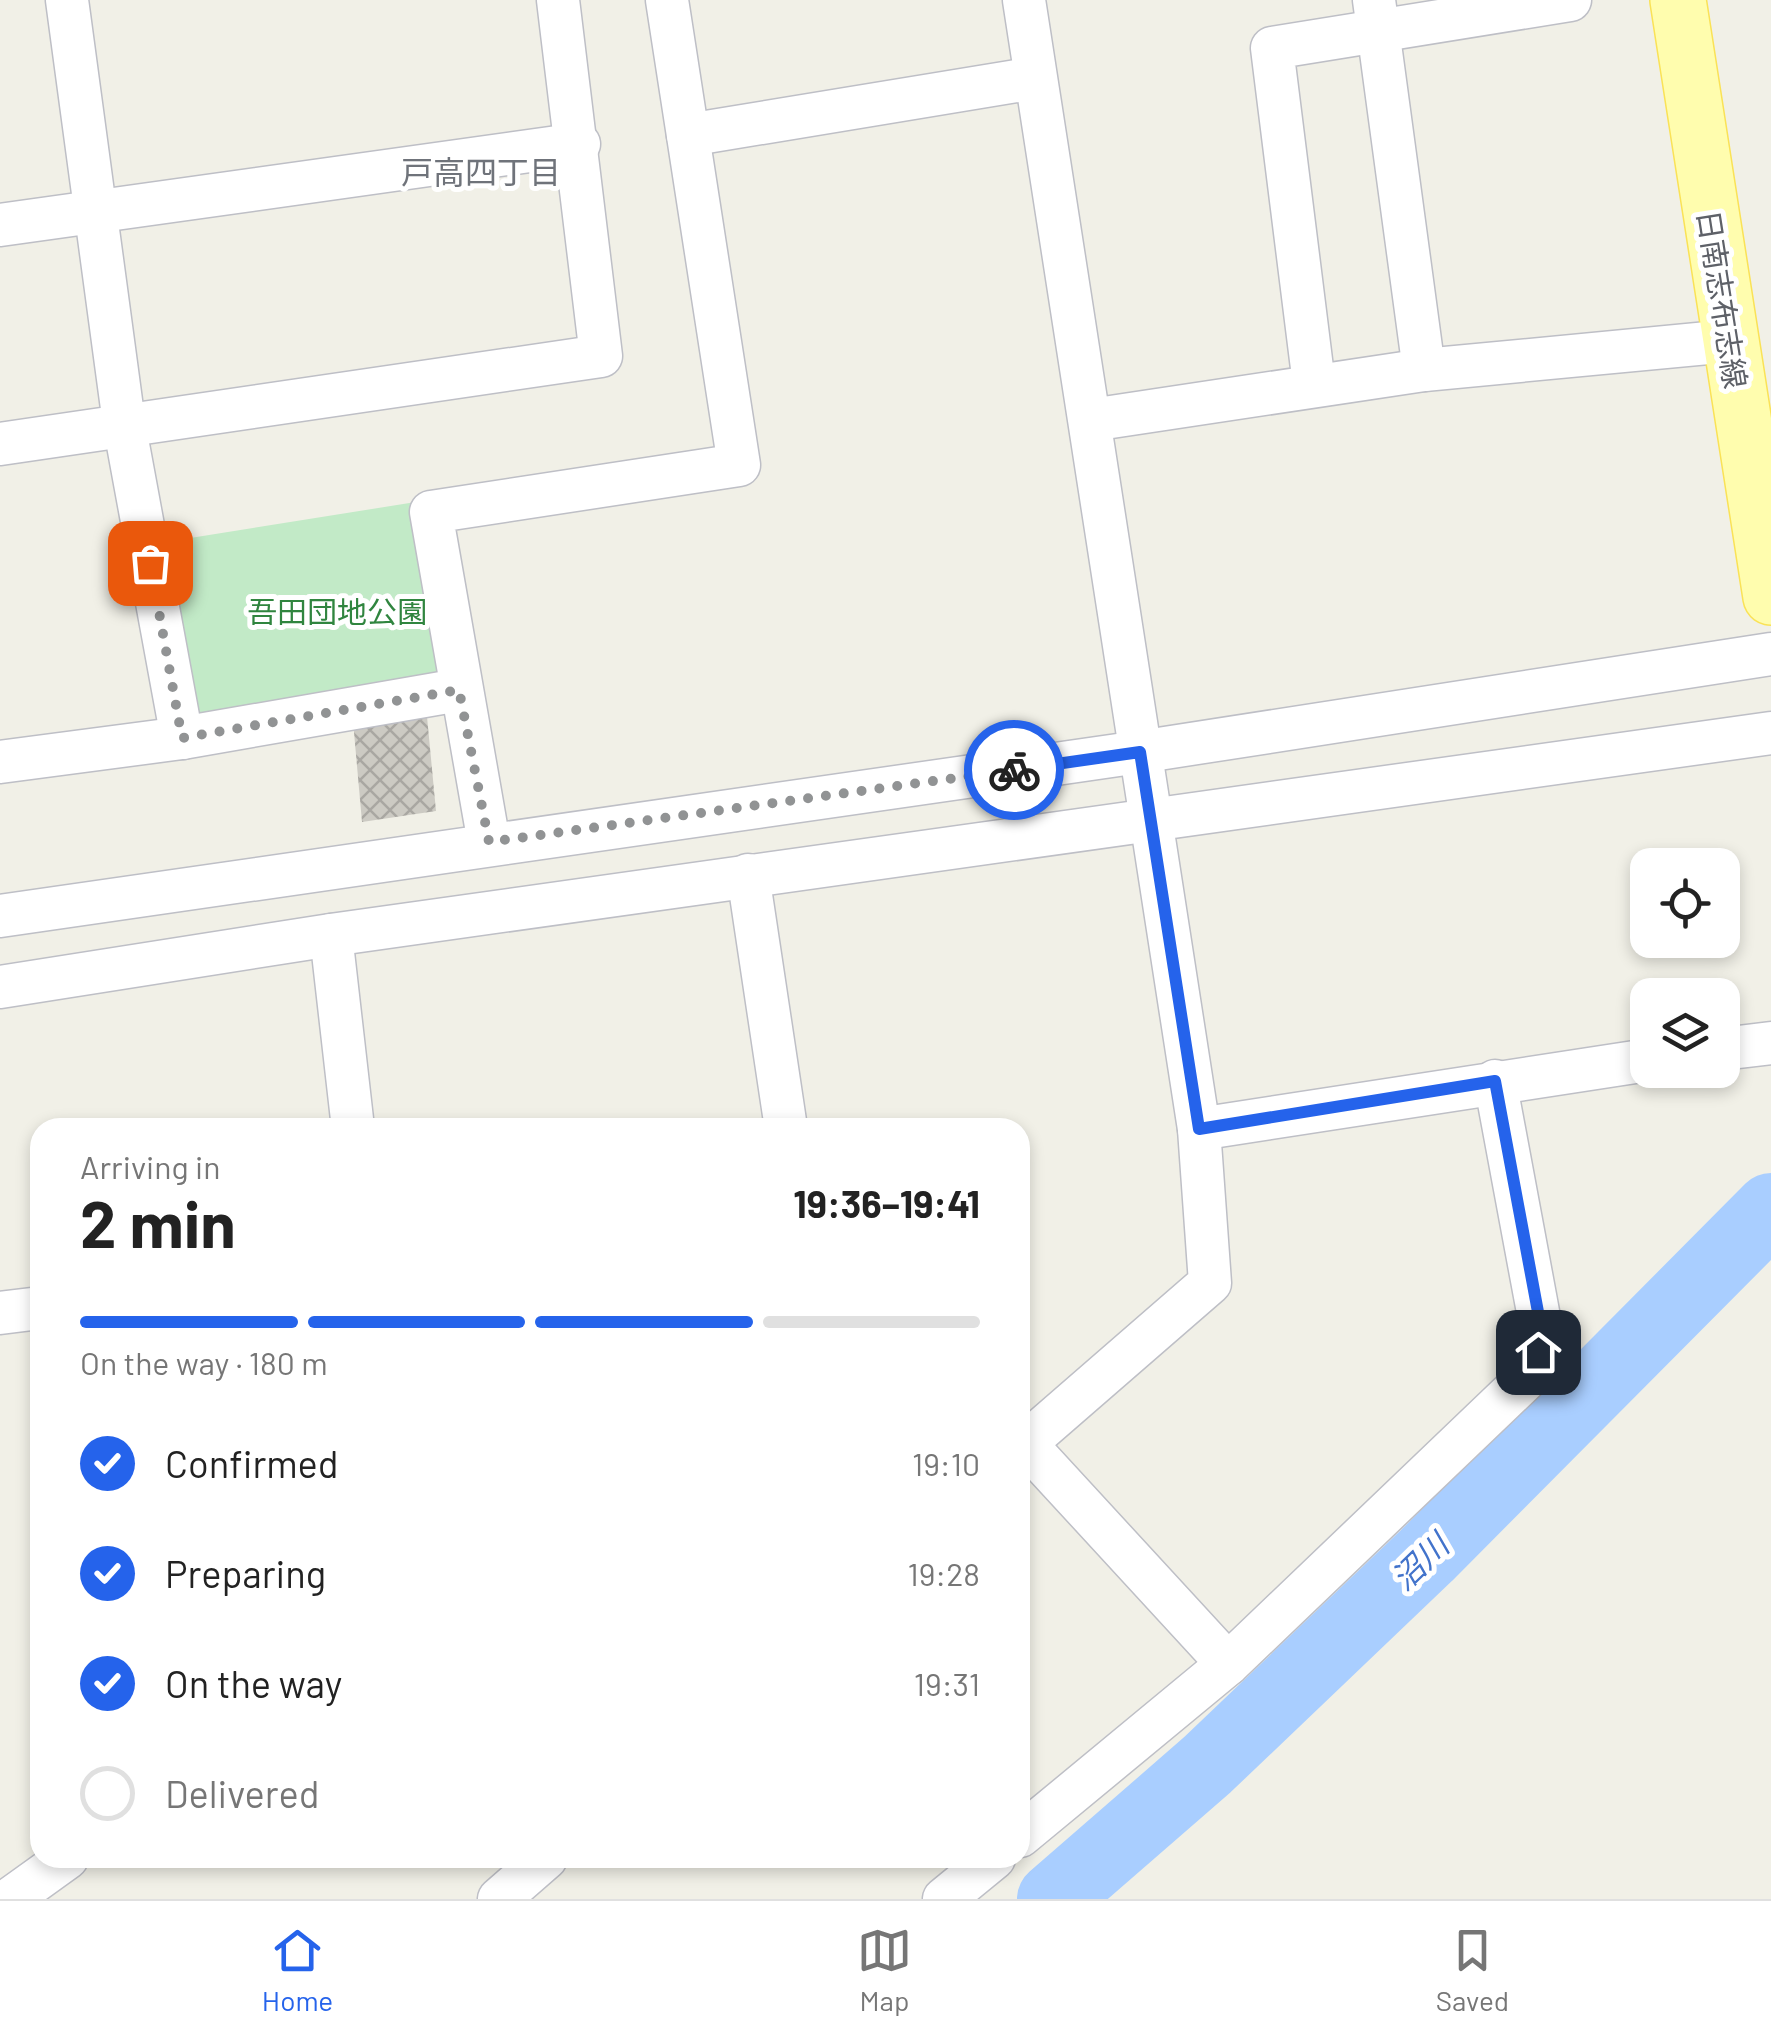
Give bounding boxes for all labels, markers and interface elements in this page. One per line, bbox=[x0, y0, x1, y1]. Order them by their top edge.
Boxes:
district label: 戸高四丁目 bbox=[401, 152, 561, 190]
street label: 日南志布志線 bbox=[1691, 207, 1755, 391]
pin bbox=[108, 521, 193, 606]
icon: bag bbox=[123, 536, 178, 591]
park label: 吾田団地公園 bbox=[247, 593, 427, 629]
courier bbox=[964, 720, 1064, 820]
icon: bike bbox=[987, 743, 1042, 798]
map controls bbox=[1630, 848, 1740, 1088]
button: locate bbox=[1630, 848, 1740, 958]
button: layers bbox=[1630, 978, 1740, 1088]
text: Arriving in bbox=[80, 1147, 220, 1185]
text: 19:36–19:41 bbox=[793, 1180, 980, 1226]
text: 2 min bbox=[80, 1183, 236, 1261]
pin bbox=[1496, 1310, 1581, 1395]
icon: home bbox=[1511, 1325, 1566, 1380]
text: On the way · 180 m bbox=[80, 1343, 328, 1381]
icon: check bbox=[80, 1436, 135, 1491]
text: Confirmed bbox=[165, 1440, 338, 1486]
text: 19:10 bbox=[912, 1444, 980, 1482]
water label: 沼川 bbox=[1383, 1523, 1457, 1597]
icon: check bbox=[80, 1546, 135, 1601]
text: Preparing bbox=[165, 1550, 326, 1596]
text: 19:28 bbox=[907, 1554, 980, 1592]
icon: check bbox=[80, 1656, 135, 1711]
text: On the way bbox=[165, 1660, 342, 1706]
text: 19:31 bbox=[914, 1664, 980, 1702]
text: Delivered bbox=[165, 1770, 319, 1816]
tab: Home bbox=[262, 1923, 333, 2017]
tab: Map bbox=[857, 1923, 912, 2017]
tab: Saved bbox=[1436, 1923, 1509, 2017]

